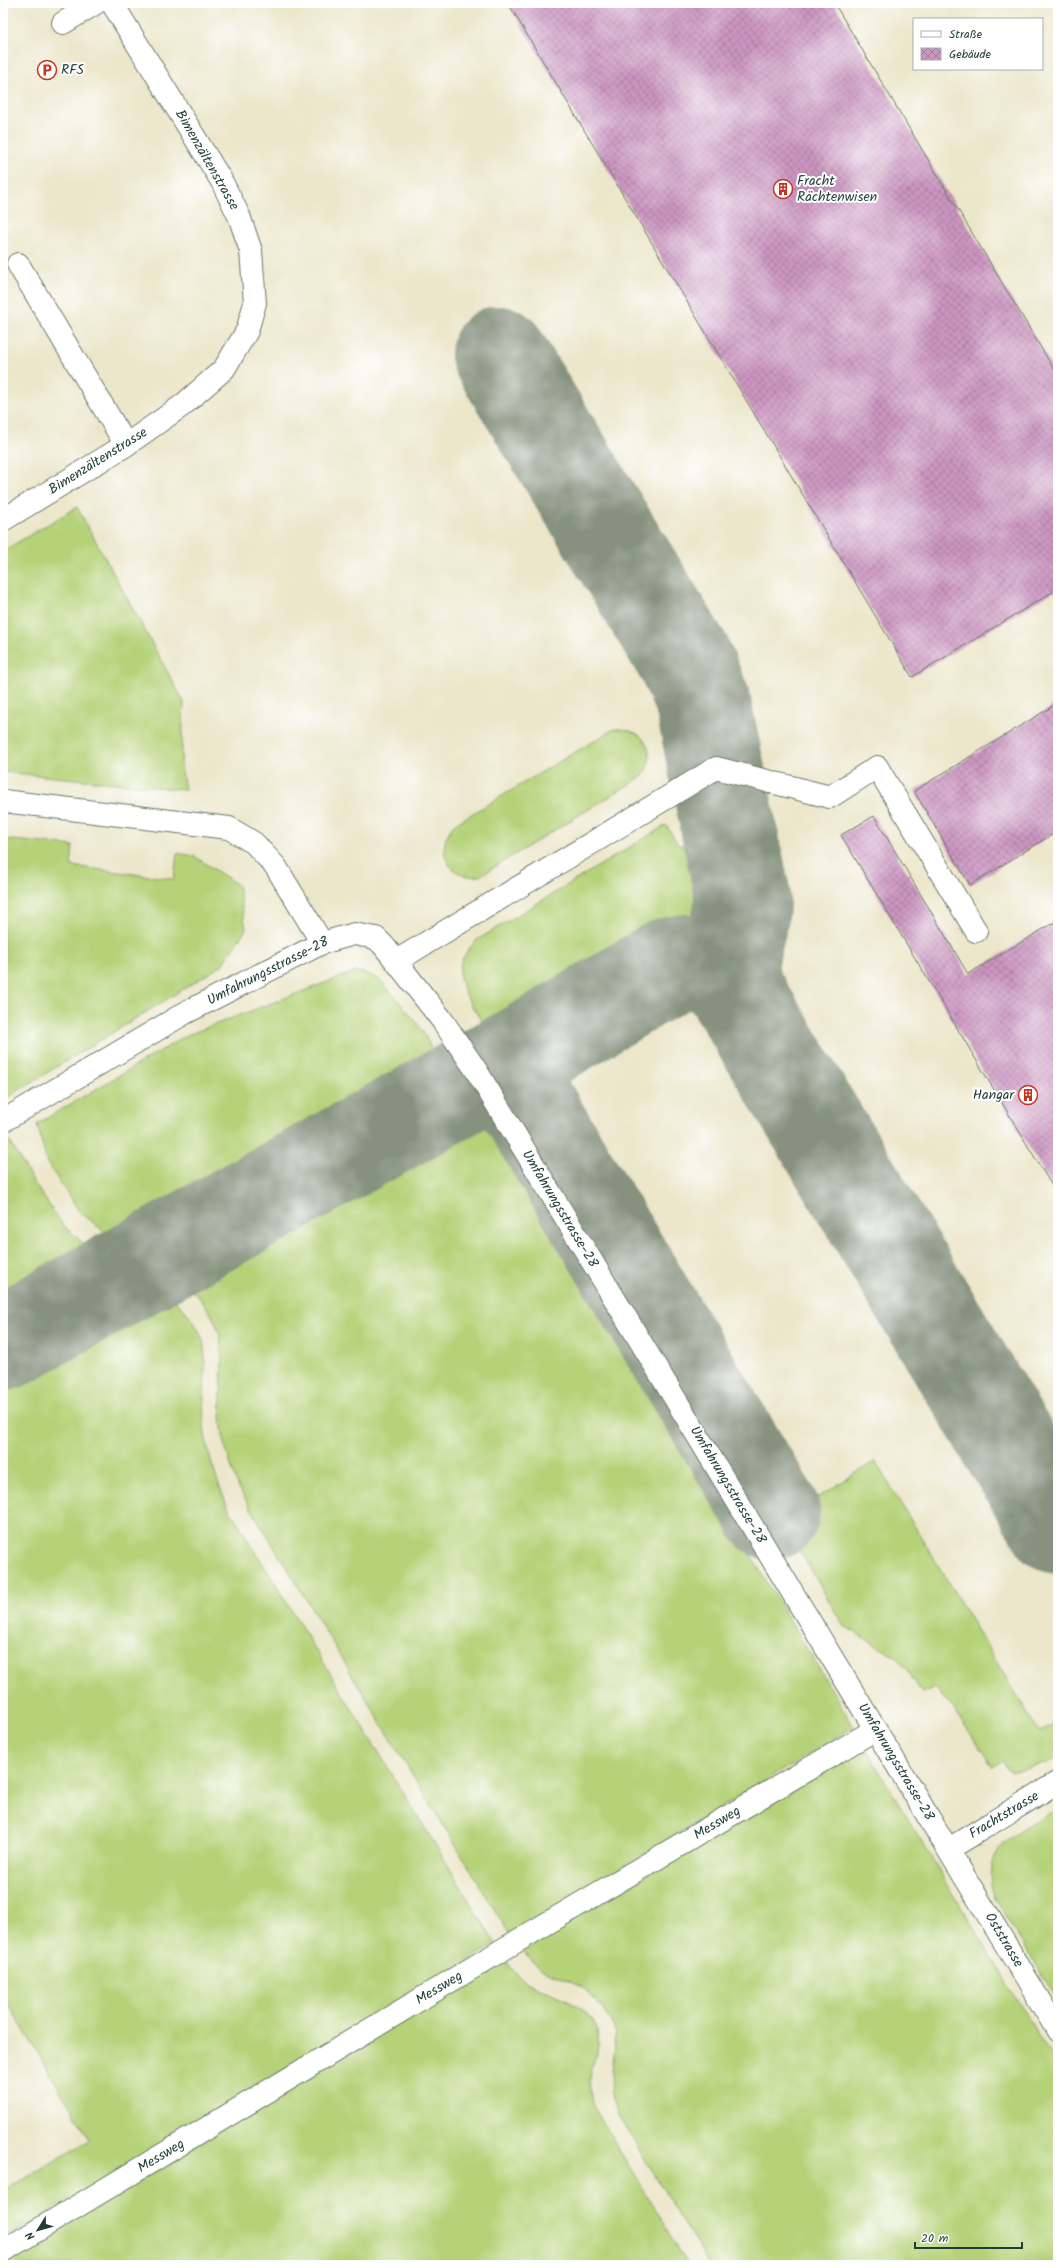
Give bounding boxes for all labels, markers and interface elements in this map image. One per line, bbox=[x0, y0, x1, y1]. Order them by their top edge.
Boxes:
legend bbox=[913, 18, 1043, 70]
text: Straße bbox=[949, 25, 983, 44]
text: Gebäude bbox=[949, 45, 991, 64]
parking icon: RFS bbox=[36, 59, 58, 81]
place label: RFS bbox=[61, 59, 84, 81]
street label: Bimenzältenstrasse bbox=[169, 105, 245, 215]
place label: Fracht Rächtenwisen bbox=[797, 170, 877, 208]
building icon: Fracht Rächtenwisen bbox=[772, 178, 794, 200]
street label: Bimenzältenstrasse bbox=[44, 421, 152, 500]
street label: Umfahrungsstrasse-28 bbox=[203, 931, 333, 1011]
place label: Hangar bbox=[973, 1084, 1015, 1106]
building icon: Hangar bbox=[1017, 1084, 1039, 1106]
street label: Umfahrungsstrasse-28 bbox=[516, 1146, 604, 1273]
street label: Umfahrungsstrasse-28 bbox=[684, 1422, 772, 1549]
street label: Umfahrungsstrasse-28 bbox=[852, 1699, 940, 1826]
street label: Frachtstrasse bbox=[965, 1785, 1044, 1845]
street label: Messweg bbox=[689, 1800, 745, 1846]
street label: Oststrasse bbox=[979, 1908, 1029, 1972]
street label: Messweg bbox=[411, 1965, 467, 2011]
street label: Messweg bbox=[133, 2133, 189, 2179]
north arrow bbox=[18, 2210, 58, 2250]
scale bar bbox=[915, 2224, 1022, 2250]
text: N bbox=[22, 2227, 40, 2244]
text: 20 m bbox=[921, 2229, 949, 2248]

